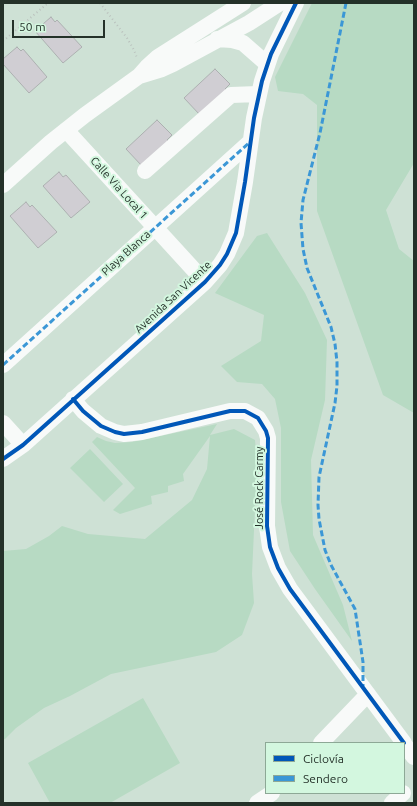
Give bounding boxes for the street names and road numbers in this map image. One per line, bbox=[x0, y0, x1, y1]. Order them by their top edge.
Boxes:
street label: Calle Via Local 1 bbox=[88, 154, 150, 222]
street label: Playa Blanca bbox=[99, 228, 153, 278]
street label: Avenida San Vicente bbox=[132, 258, 214, 336]
street label: José Rock Carmy bbox=[252, 446, 266, 530]

